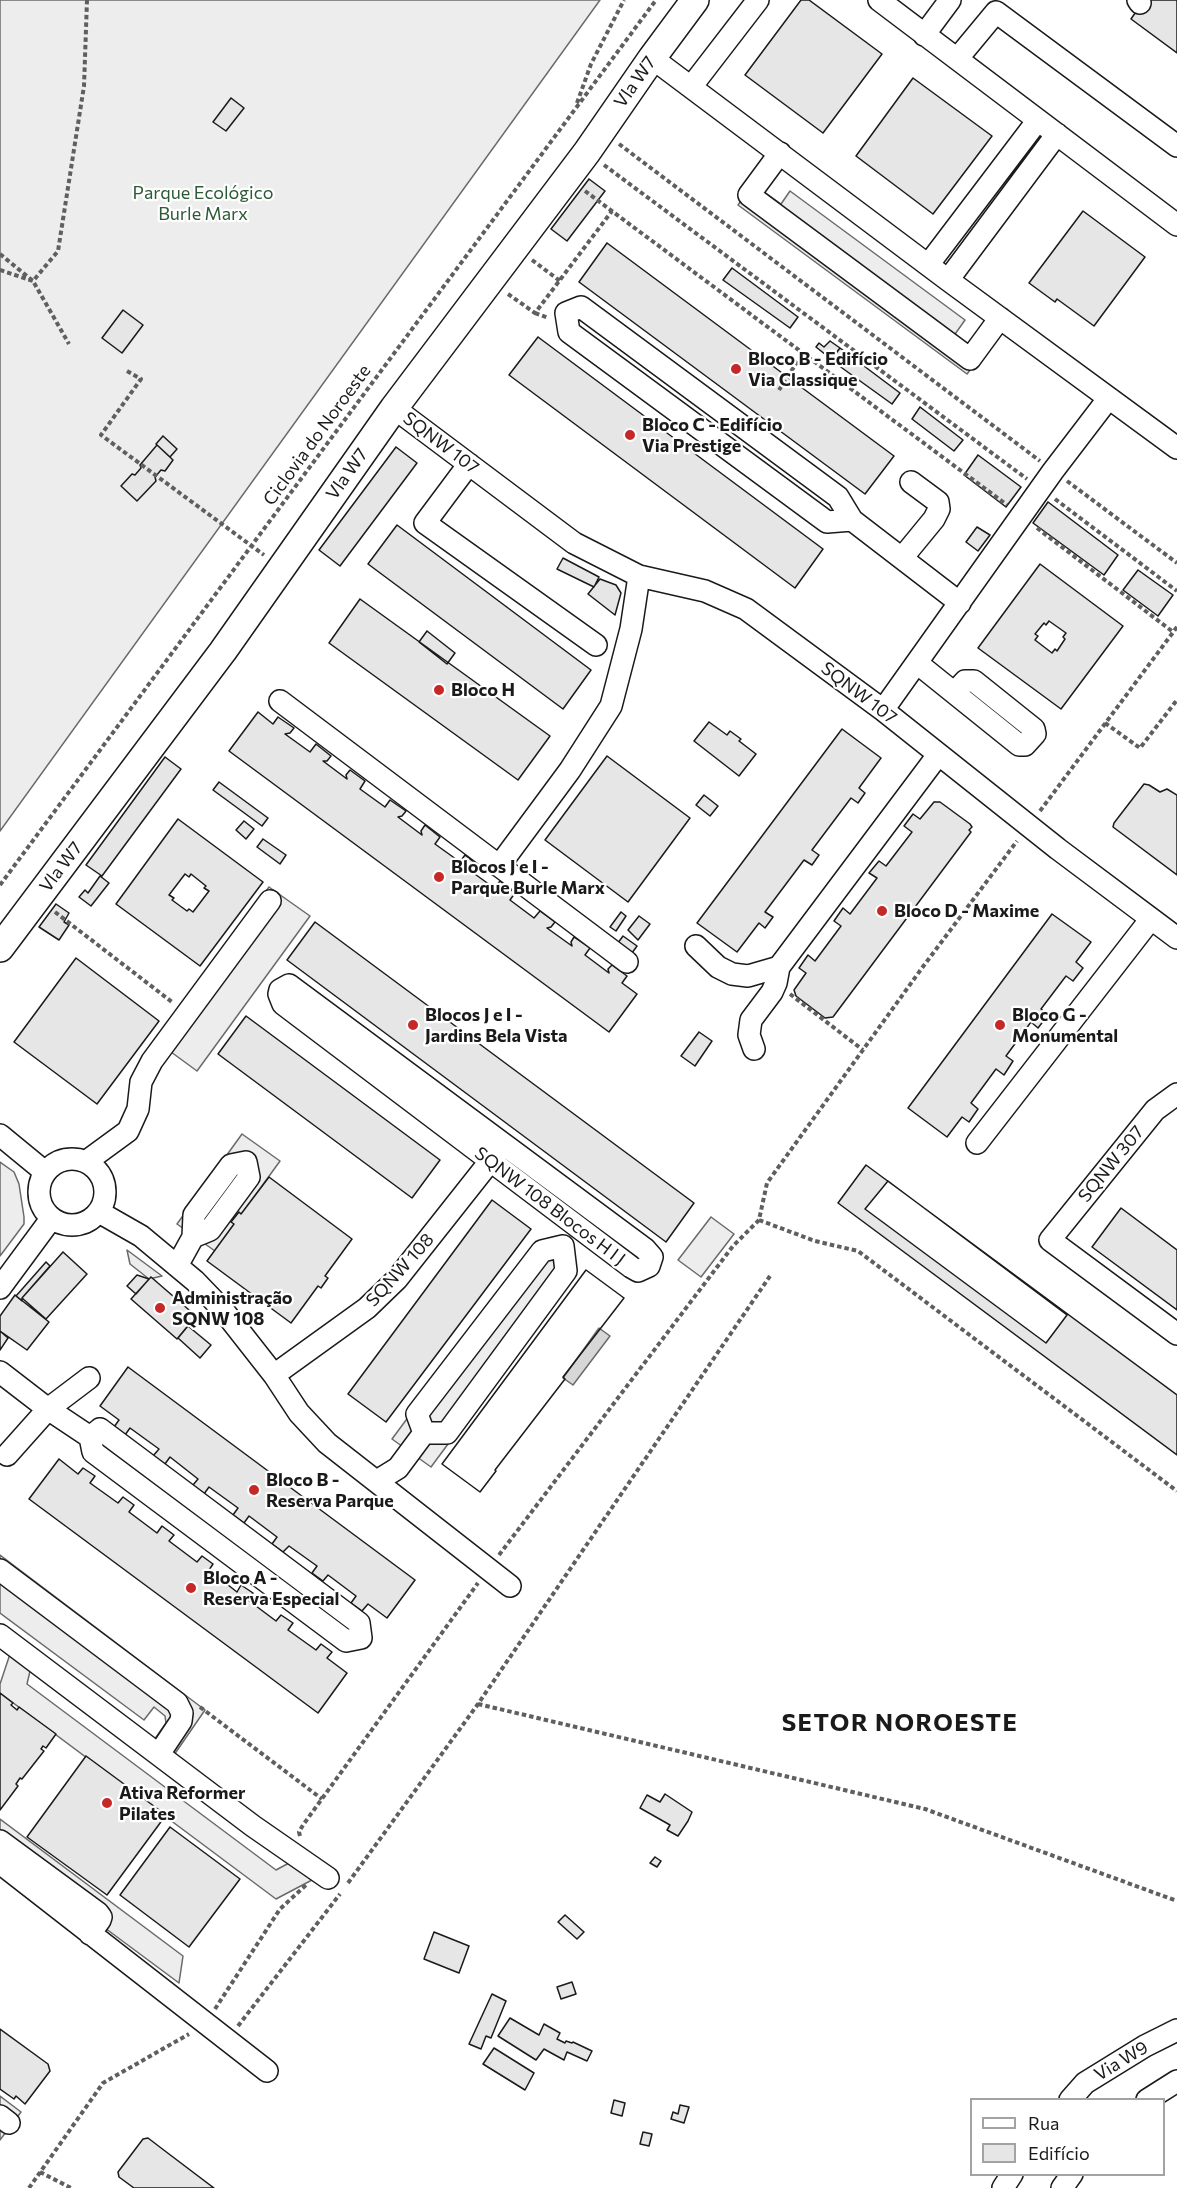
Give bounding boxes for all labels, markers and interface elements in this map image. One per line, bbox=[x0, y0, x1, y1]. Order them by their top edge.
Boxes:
street label: Vla W7 bbox=[610, 52, 660, 112]
park label: Parque Ecológico Burle Marx bbox=[133, 182, 273, 224]
place label: Bloco B - Edifício Via Classique bbox=[748, 348, 888, 391]
street label: Ciclovia do Noroeste bbox=[259, 360, 375, 510]
marker: Bloco B - Edifício Via Classique bbox=[729, 362, 743, 376]
street label: SQNW 107 bbox=[399, 407, 483, 479]
place label: Bloco C - Edifício Via Prestige bbox=[642, 414, 782, 456]
marker: Bloco C - Edifício Via Prestige bbox=[623, 428, 637, 442]
street label: Vla W7 bbox=[322, 444, 372, 504]
street label: SQNW 107 bbox=[817, 657, 901, 729]
place label: Bloco H bbox=[451, 679, 515, 701]
marker: Bloco H bbox=[432, 683, 446, 697]
street label: Vla W7 bbox=[35, 837, 87, 897]
place label: Blocos J e I - Parque Burle Marx bbox=[451, 856, 605, 898]
marker: Blocos J e I - Parque Burle Marx bbox=[432, 870, 446, 884]
place label: Bloco D - Maxime bbox=[894, 900, 1039, 922]
marker: Bloco D - Maxime bbox=[875, 904, 889, 918]
place label: Blocos J e I - Jardins Bela Vista bbox=[425, 1004, 568, 1046]
place label: Bloco G - Monumental bbox=[1012, 1004, 1118, 1046]
marker: Blocos J e I - Jardins Bela Vista bbox=[406, 1018, 420, 1032]
marker: Bloco G - Monumental bbox=[993, 1018, 1007, 1032]
street label: SQNW 307 bbox=[1074, 1121, 1148, 1207]
street label: SQNW 108 Blocos H I J bbox=[470, 1142, 630, 1270]
street label: SQNW 108 bbox=[362, 1229, 438, 1311]
place label: Administração SQNW 108 bbox=[172, 1287, 293, 1330]
marker: Administração SQNW 108 bbox=[153, 1301, 167, 1315]
place label: Bloco B - Reserva Parque bbox=[266, 1469, 394, 1512]
marker: Bloco B - Reserva Parque bbox=[247, 1483, 261, 1497]
place label: Bloco A - Reserva Especial bbox=[203, 1567, 339, 1610]
marker: Bloco A - Reserva Especial bbox=[184, 1581, 198, 1595]
district label: SETOR NOROESTE bbox=[782, 1709, 1018, 1737]
place label: Ativa Reformer Pilates bbox=[119, 1782, 245, 1824]
marker: Ativa Reformer Pilates bbox=[100, 1796, 114, 1810]
street label: Via W9 bbox=[1090, 2037, 1152, 2085]
legend bbox=[970, 2098, 1165, 2176]
text: Rua bbox=[1028, 2112, 1059, 2134]
text: Edifício bbox=[1028, 2142, 1090, 2164]

